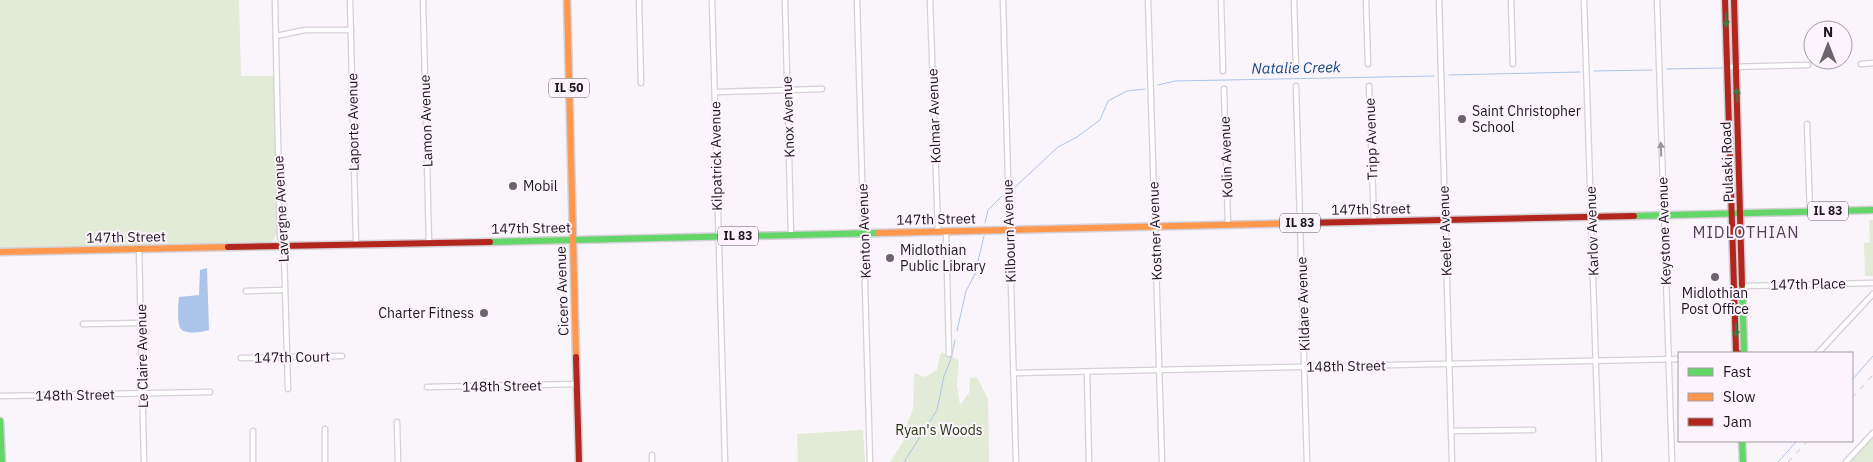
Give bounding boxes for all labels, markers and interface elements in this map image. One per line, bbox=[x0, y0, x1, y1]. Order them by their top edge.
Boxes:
one-way arrow bbox=[1722, 12, 1730, 28]
north arrow bbox=[1803, 20, 1853, 70]
text: N bbox=[1823, 23, 1833, 41]
water label: Natalie Creek bbox=[1251, 57, 1341, 78]
street label: Kolmar Avenue bbox=[923, 68, 945, 164]
street label: Laporte Avenue bbox=[343, 72, 363, 171]
street label: Lamon Avenue bbox=[415, 74, 437, 168]
street label: Knox Avenue bbox=[778, 76, 798, 158]
road number: IL 50 bbox=[549, 78, 589, 98]
one-way arrow bbox=[1733, 86, 1741, 102]
street label: Tripp Avenue bbox=[1361, 97, 1381, 180]
street label: Kilpatrick Avenue bbox=[706, 101, 726, 211]
place label: Saint Christopher School bbox=[1472, 102, 1581, 136]
marker: Saint Christopher School bbox=[1456, 113, 1468, 125]
street label: Kolin Avenue bbox=[1216, 116, 1236, 198]
street label: Pulaski Road bbox=[1717, 121, 1737, 203]
one-way arrow bbox=[1657, 141, 1665, 157]
street label: Lavergne Avenue bbox=[269, 155, 293, 263]
street label: Keystone Avenue bbox=[1653, 176, 1675, 285]
place label: Mobil bbox=[523, 177, 558, 195]
street label: Kilbourn Avenue bbox=[998, 179, 1020, 283]
marker: Mobil bbox=[507, 180, 519, 192]
street label: Kostner Avenue bbox=[1144, 181, 1166, 281]
street label: Kenton Avenue bbox=[853, 183, 875, 279]
street label: Keeler Avenue bbox=[1434, 185, 1456, 277]
street label: Karlov Avenue bbox=[1581, 186, 1603, 276]
street label: 147th Street bbox=[1331, 199, 1411, 219]
road number: IL 83 bbox=[1808, 202, 1848, 220]
street label: 147th Street bbox=[896, 209, 976, 229]
road number: IL 83 bbox=[1280, 214, 1320, 232]
street label: 147th Street bbox=[491, 218, 571, 238]
district label: MIDLOTHIAN bbox=[1692, 222, 1800, 242]
street label: 147th Street bbox=[86, 227, 166, 247]
road number: IL 83 bbox=[718, 227, 758, 246]
place label: Midlothian Public Library bbox=[900, 241, 986, 275]
street label: Cicero Avenue bbox=[551, 246, 573, 336]
marker: Midlothian Public Library bbox=[884, 252, 896, 264]
street label: Kildare Avenue bbox=[1292, 256, 1314, 352]
marker: Midlothian Post Office bbox=[1709, 271, 1721, 283]
street label: 147th Place bbox=[1770, 274, 1846, 294]
place label: Midlothian Post Office bbox=[1681, 284, 1749, 318]
street label: Le Claire Avenue bbox=[132, 303, 152, 408]
place label: Charter Fitness bbox=[378, 304, 474, 322]
marker: Charter Fitness bbox=[478, 307, 490, 319]
one-way arrow bbox=[1732, 323, 1740, 339]
street label: 147th Court bbox=[254, 347, 330, 367]
legend bbox=[1678, 352, 1853, 442]
street label: 148th Street bbox=[1306, 356, 1386, 376]
text: Fast bbox=[1723, 362, 1751, 381]
street label: 148th Street bbox=[462, 376, 542, 396]
street label: 148th Street bbox=[35, 385, 115, 405]
text: Slow bbox=[1723, 387, 1756, 406]
text: Jam bbox=[1723, 412, 1752, 431]
park label: Ryan's Woods bbox=[895, 421, 983, 439]

